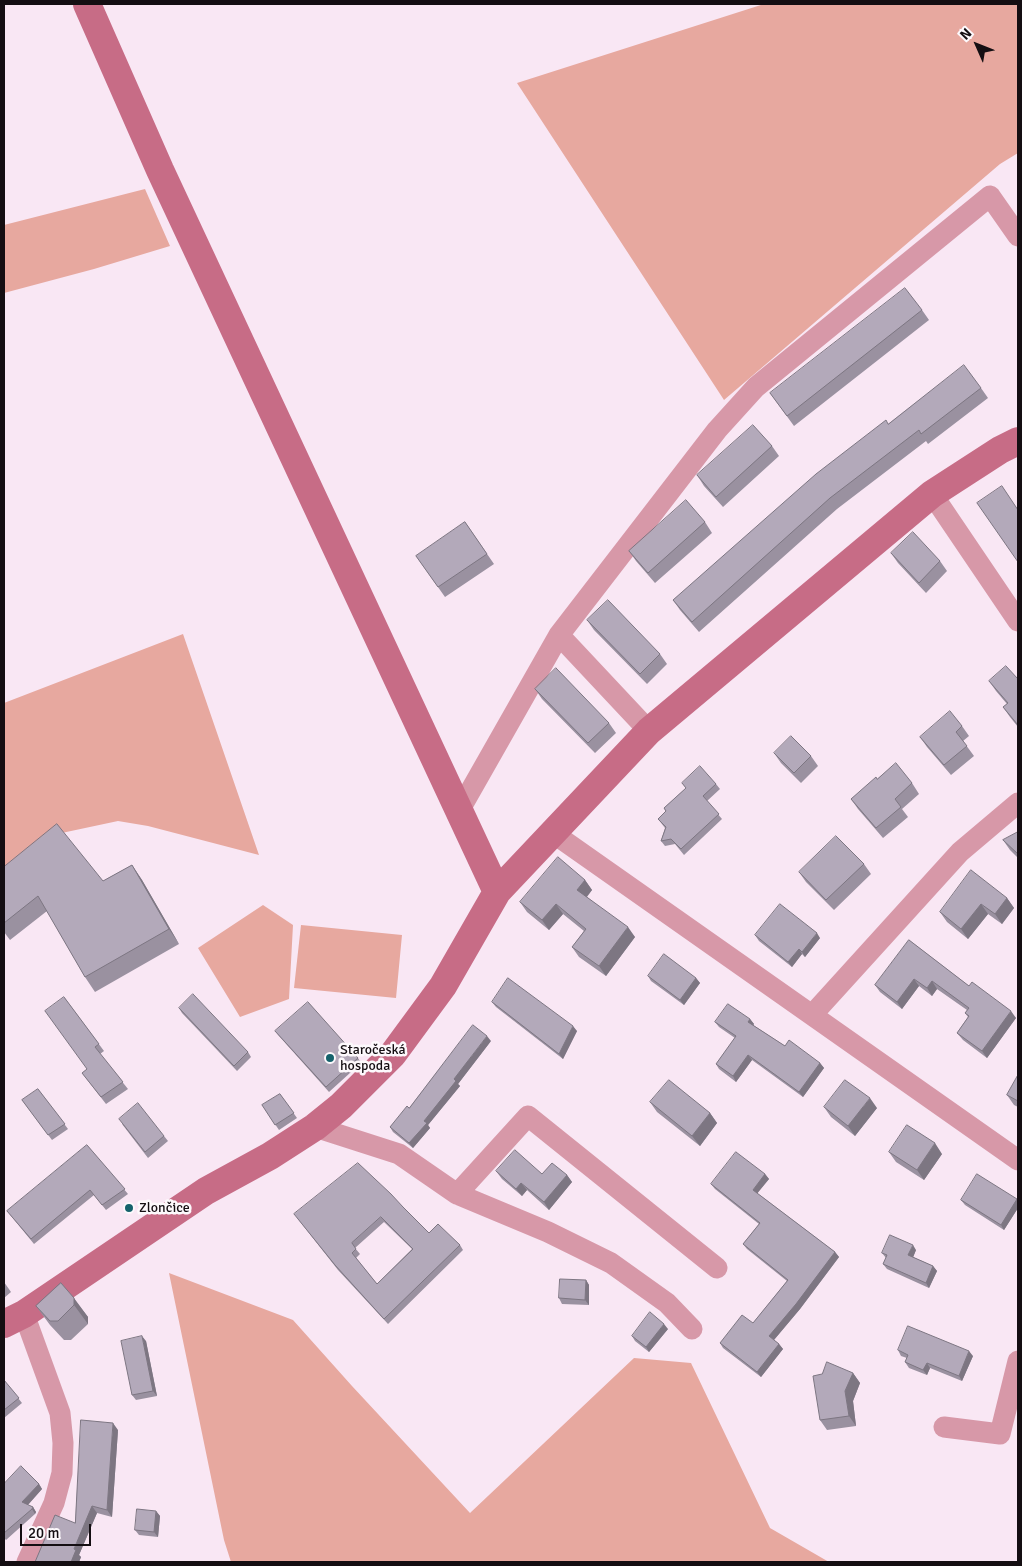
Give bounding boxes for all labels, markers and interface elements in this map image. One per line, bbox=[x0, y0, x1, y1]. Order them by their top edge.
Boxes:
north arrow bbox=[952, 20, 1002, 70]
text: N bbox=[956, 25, 975, 44]
place label: Staročeská hospoda bbox=[340, 1042, 406, 1074]
marker: Staročeská hospoda bbox=[324, 1052, 336, 1064]
place label: Zlončice bbox=[139, 1200, 190, 1216]
marker: Zlončice bbox=[123, 1202, 135, 1214]
scale bar bbox=[22, 1514, 94, 1546]
text: 20 m bbox=[28, 1524, 59, 1542]

